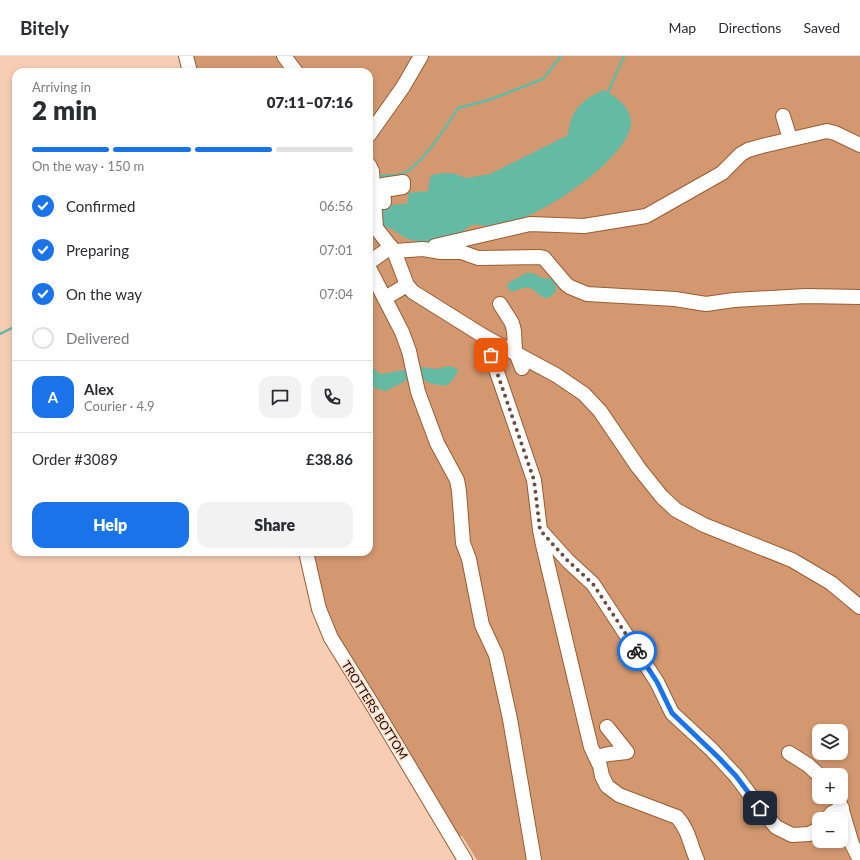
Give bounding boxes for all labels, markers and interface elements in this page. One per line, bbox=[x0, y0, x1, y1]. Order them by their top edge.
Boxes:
text: Bitely bbox=[20, 16, 69, 39]
text: Map bbox=[669, 19, 696, 36]
text: Directions bbox=[718, 19, 781, 36]
text: Saved bbox=[803, 19, 840, 36]
text: Arriving in bbox=[32, 79, 91, 95]
text: 07:11–07:16 bbox=[267, 93, 353, 111]
text: 2 min bbox=[32, 94, 97, 126]
text: On the way · 150 m bbox=[32, 158, 144, 174]
icon: check bbox=[32, 195, 54, 217]
text: Confirmed bbox=[66, 197, 135, 215]
text: 06:56 bbox=[320, 198, 353, 214]
icon: check bbox=[32, 239, 54, 261]
text: Preparing bbox=[66, 241, 129, 259]
text: 07:01 bbox=[320, 242, 353, 258]
icon: check bbox=[32, 283, 54, 305]
text: On the way bbox=[66, 285, 142, 303]
text: 07:04 bbox=[320, 286, 353, 302]
text: Delivered bbox=[66, 329, 129, 347]
pin bbox=[474, 338, 508, 372]
icon: bag bbox=[480, 344, 502, 366]
button: chat bbox=[259, 376, 301, 418]
button: phone bbox=[311, 376, 353, 418]
text: Alex bbox=[84, 380, 114, 398]
text: A bbox=[48, 388, 58, 406]
text: Courier · 4.9 bbox=[84, 398, 155, 414]
text: Order #3089 bbox=[32, 450, 118, 468]
text: £38.86 bbox=[306, 450, 353, 468]
button: Help bbox=[32, 502, 189, 548]
button: Share bbox=[197, 502, 353, 548]
courier bbox=[617, 631, 657, 671]
icon: bike bbox=[626, 640, 648, 662]
street label: TROTTERS BOTTOM bbox=[339, 658, 411, 762]
map controls bbox=[812, 724, 848, 848]
button: layers bbox=[812, 724, 848, 760]
button: + bbox=[812, 768, 848, 804]
pin bbox=[743, 791, 777, 825]
icon: home bbox=[749, 797, 771, 819]
button: − bbox=[812, 812, 848, 848]

